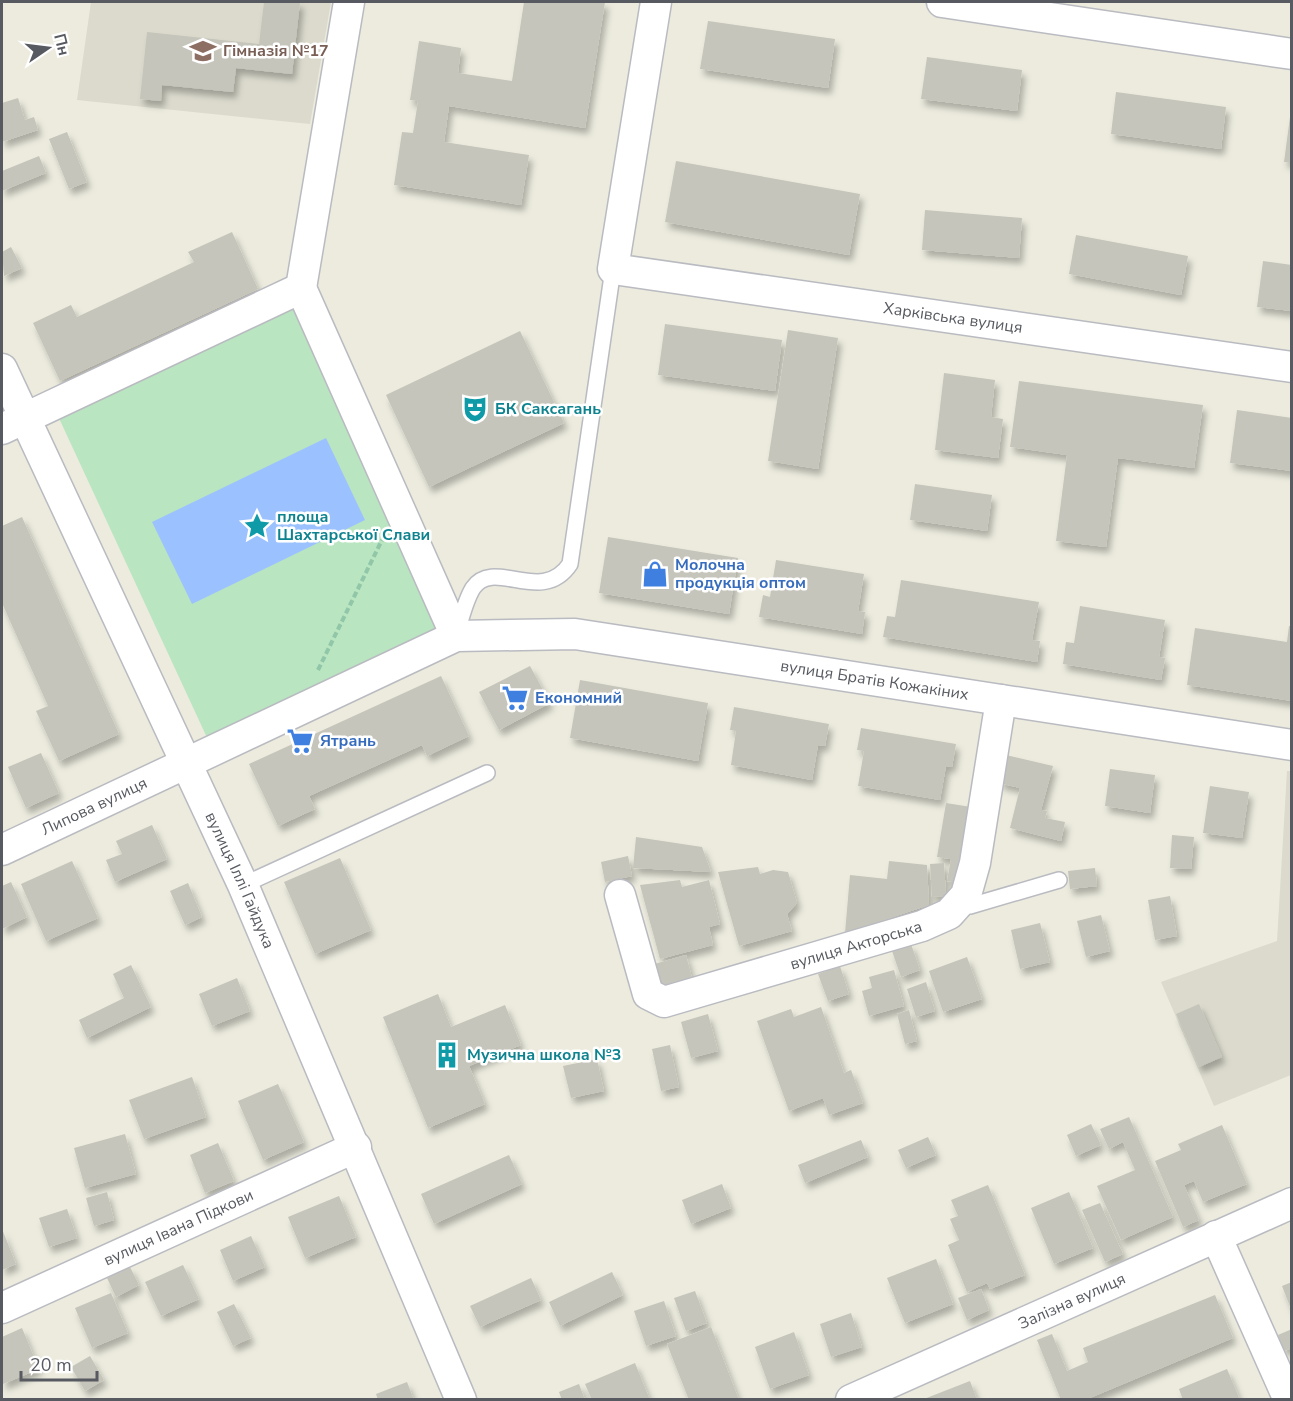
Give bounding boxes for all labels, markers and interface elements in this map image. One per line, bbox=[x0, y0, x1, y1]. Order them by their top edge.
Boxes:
north arrow bbox=[18, 18, 78, 78]
text: Пн bbox=[48, 31, 75, 58]
school or university icon: Гімназія №17 bbox=[188, 36, 218, 66]
place label: Гімназія №17 bbox=[223, 40, 329, 62]
street label: Харківська вулиця bbox=[882, 297, 1024, 339]
theatre icon: БК Саксагань bbox=[460, 394, 490, 424]
place label: БК Саксагань bbox=[495, 398, 601, 420]
place label: площа Шахтарської Слави bbox=[277, 506, 430, 546]
place icon: площа Шахтарської Слави bbox=[242, 511, 272, 541]
place label: Молочна продукція оптом bbox=[675, 554, 806, 594]
shop icon: Молочна продукція оптом bbox=[640, 559, 670, 589]
street label: вулиця Братів Кожакіних bbox=[779, 655, 971, 706]
supermarket icon: Економний bbox=[500, 683, 530, 713]
place label: Економний bbox=[535, 687, 622, 709]
supermarket icon: Ятрань bbox=[285, 726, 315, 756]
place label: Ятрань bbox=[320, 730, 376, 752]
street label: Липова вулиця bbox=[38, 772, 151, 841]
street label: вулиця Іллі Гайдука bbox=[200, 809, 280, 952]
street label: вулиця Акторська bbox=[787, 916, 925, 975]
building icon: Музична школа №3 bbox=[432, 1040, 462, 1070]
place label: Музична школа №3 bbox=[467, 1044, 621, 1066]
street label: вулиця Івана Підкови bbox=[100, 1184, 257, 1271]
street label: Залізна вулиця bbox=[1015, 1268, 1129, 1335]
scale bar bbox=[21, 1344, 98, 1382]
text: 20 m bbox=[30, 1353, 72, 1377]

